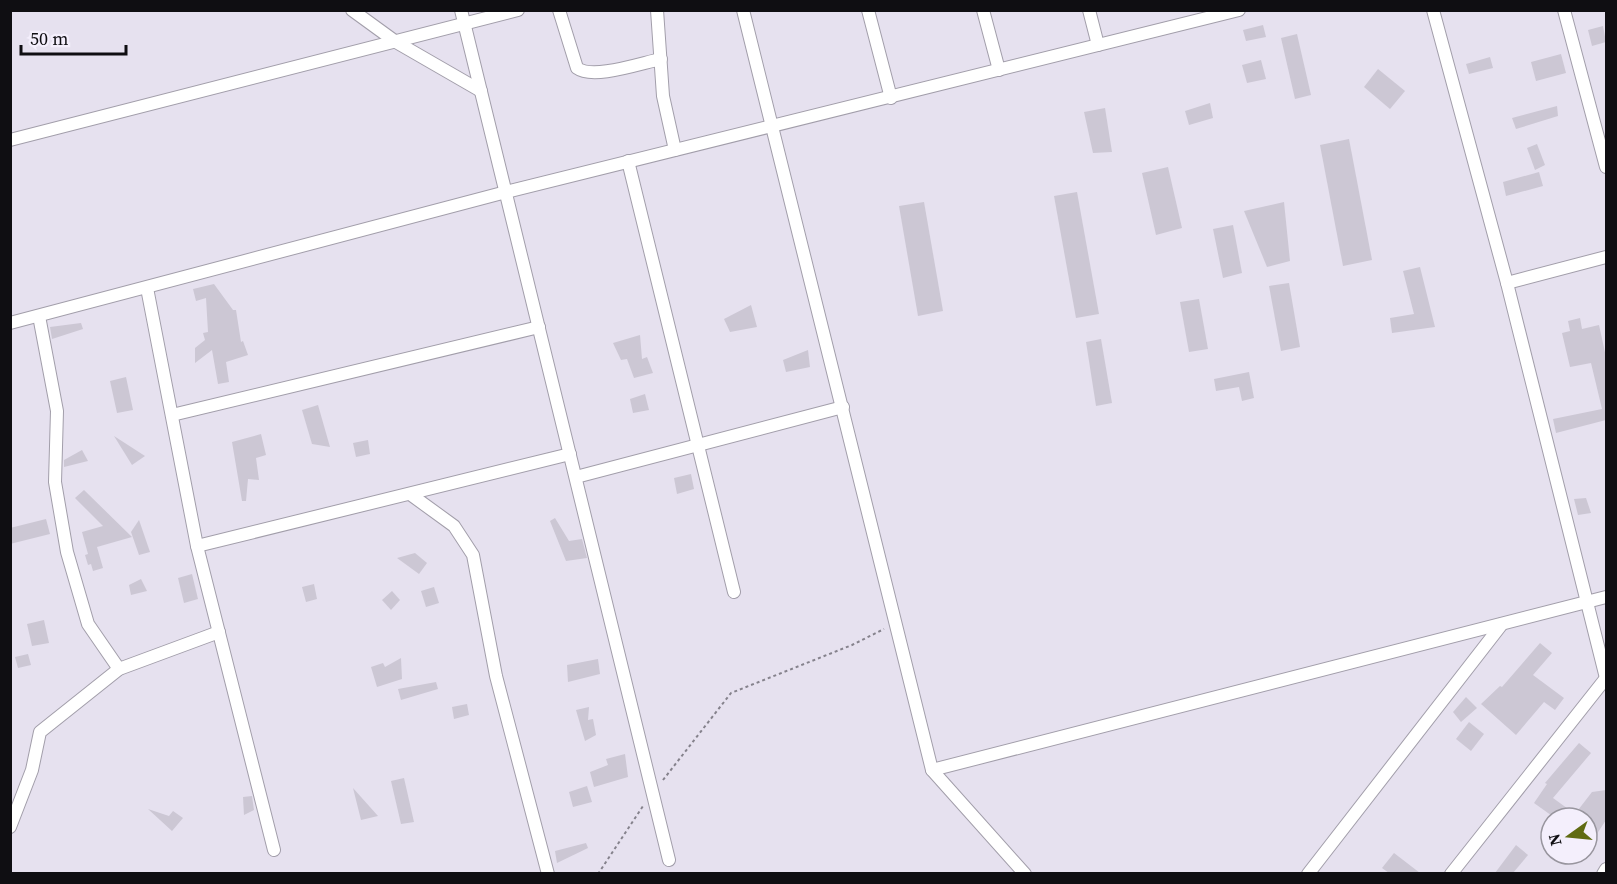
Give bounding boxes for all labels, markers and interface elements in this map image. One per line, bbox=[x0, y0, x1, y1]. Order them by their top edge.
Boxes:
scale bar bbox=[21, 18, 126, 56]
text: 50 m bbox=[30, 26, 68, 51]
north arrow bbox=[1539, 806, 1599, 866]
text: N bbox=[1542, 831, 1567, 848]

